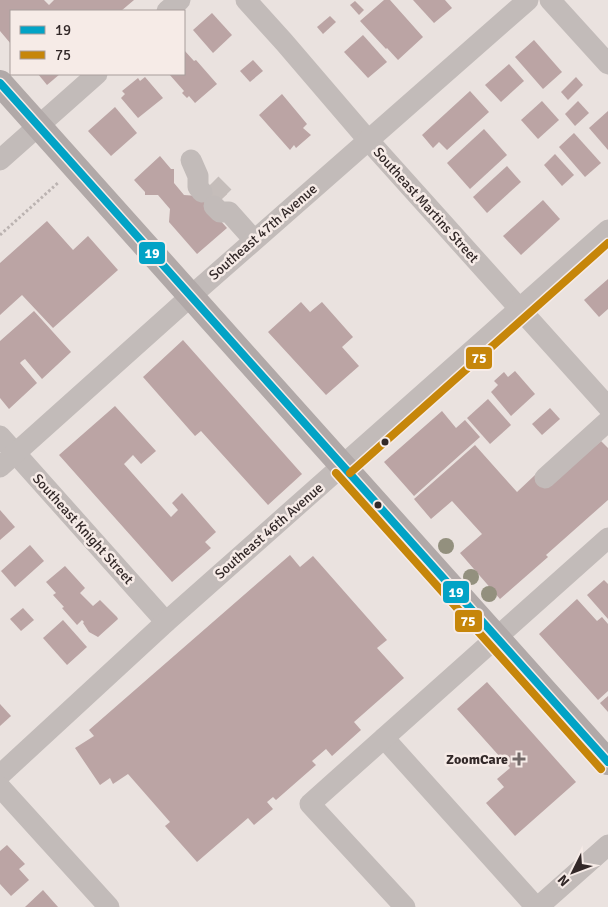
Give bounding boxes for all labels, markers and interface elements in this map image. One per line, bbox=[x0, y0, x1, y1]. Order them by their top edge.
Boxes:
legend bbox=[10, 10, 185, 75]
text: 19 bbox=[55, 21, 71, 39]
text: 75 bbox=[55, 46, 71, 64]
street label: Southeast Martins Street bbox=[370, 144, 482, 266]
street label: Southeast 47th Avenue bbox=[205, 180, 321, 284]
line badge: 19 bbox=[138, 241, 166, 265]
text: 19 bbox=[144, 245, 160, 262]
line badge: 75 bbox=[465, 346, 493, 370]
text: 75 bbox=[471, 350, 487, 367]
unlabelled marker bbox=[380, 437, 390, 447]
street label: Southeast Knight Street bbox=[29, 470, 137, 588]
street label: Southeast 46th Avenue bbox=[211, 479, 327, 583]
unlabelled marker bbox=[373, 500, 383, 510]
line badge: 19 bbox=[442, 580, 470, 604]
text: 19 bbox=[448, 584, 464, 601]
line badge: 75 bbox=[454, 609, 483, 633]
text: 75 bbox=[460, 613, 476, 630]
place label: ZoomCare bbox=[446, 751, 508, 768]
marker: ZoomCare bbox=[512, 752, 526, 766]
north arrow bbox=[548, 847, 598, 897]
text: N bbox=[554, 871, 573, 890]

